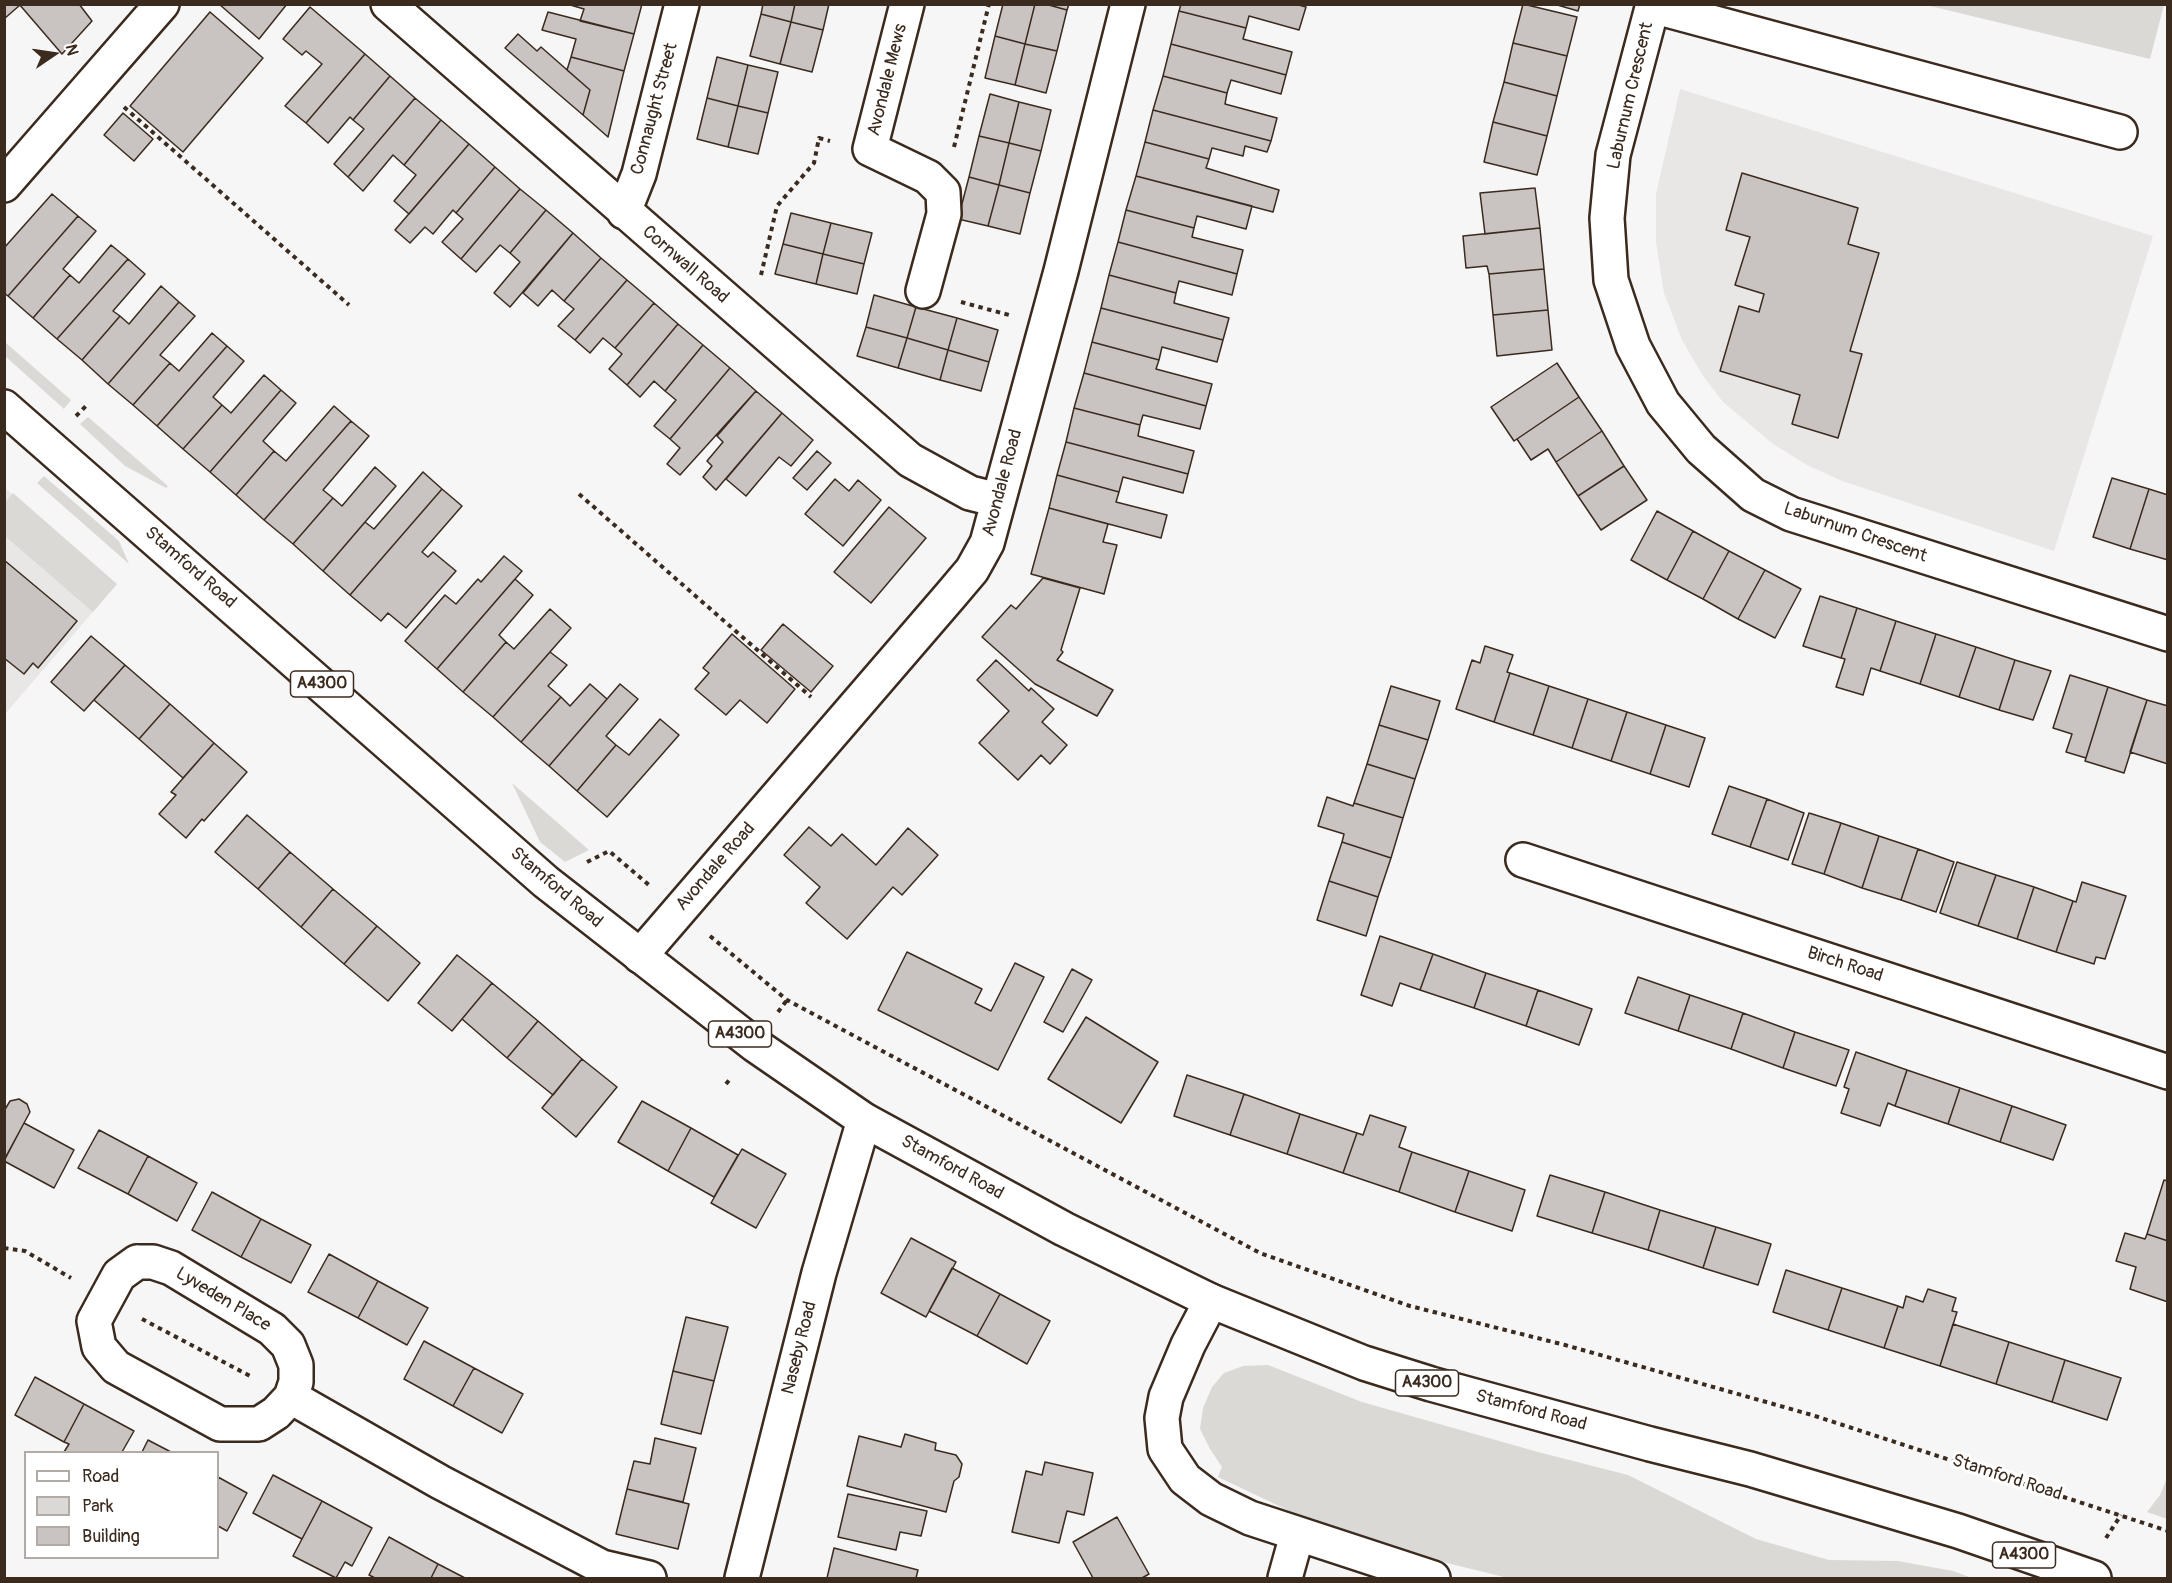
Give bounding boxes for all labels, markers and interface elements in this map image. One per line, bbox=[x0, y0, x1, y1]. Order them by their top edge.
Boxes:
street label: Laburnum Crescent bbox=[1604, 20, 1658, 172]
street label: Avondale Mews bbox=[864, 22, 912, 138]
north arrow bbox=[24, 24, 84, 84]
street label: Connaught Street bbox=[627, 41, 683, 177]
text: N bbox=[61, 42, 82, 57]
street label: Cornwall Road bbox=[637, 222, 733, 308]
street label: Avondale Road bbox=[978, 427, 1028, 539]
street label: Laburnum Crescent bbox=[1780, 498, 1930, 568]
street label: Stamford Road bbox=[140, 522, 240, 614]
road number: A4300 bbox=[290, 671, 354, 697]
street label: Avondale Road bbox=[672, 818, 760, 916]
street label: Stamford Road bbox=[505, 843, 607, 933]
street label: Birch Road bbox=[1804, 943, 1886, 987]
road number: A4300 bbox=[708, 1021, 771, 1047]
street label: Stamford Road bbox=[897, 1131, 1007, 1205]
street label: Lyveden Place bbox=[172, 1263, 274, 1337]
street label: Naseby Road bbox=[778, 1299, 822, 1397]
road number: A4300 bbox=[1396, 1370, 1458, 1396]
street label: Stamford Road bbox=[1473, 1386, 1589, 1436]
street label: Stamford Road bbox=[1949, 1450, 2065, 1506]
legend bbox=[24, 1451, 219, 1559]
text: Road bbox=[82, 1465, 119, 1488]
text: Park bbox=[82, 1495, 114, 1518]
text: Building bbox=[82, 1525, 140, 1548]
road number: A4300 bbox=[1992, 1542, 2056, 1568]

